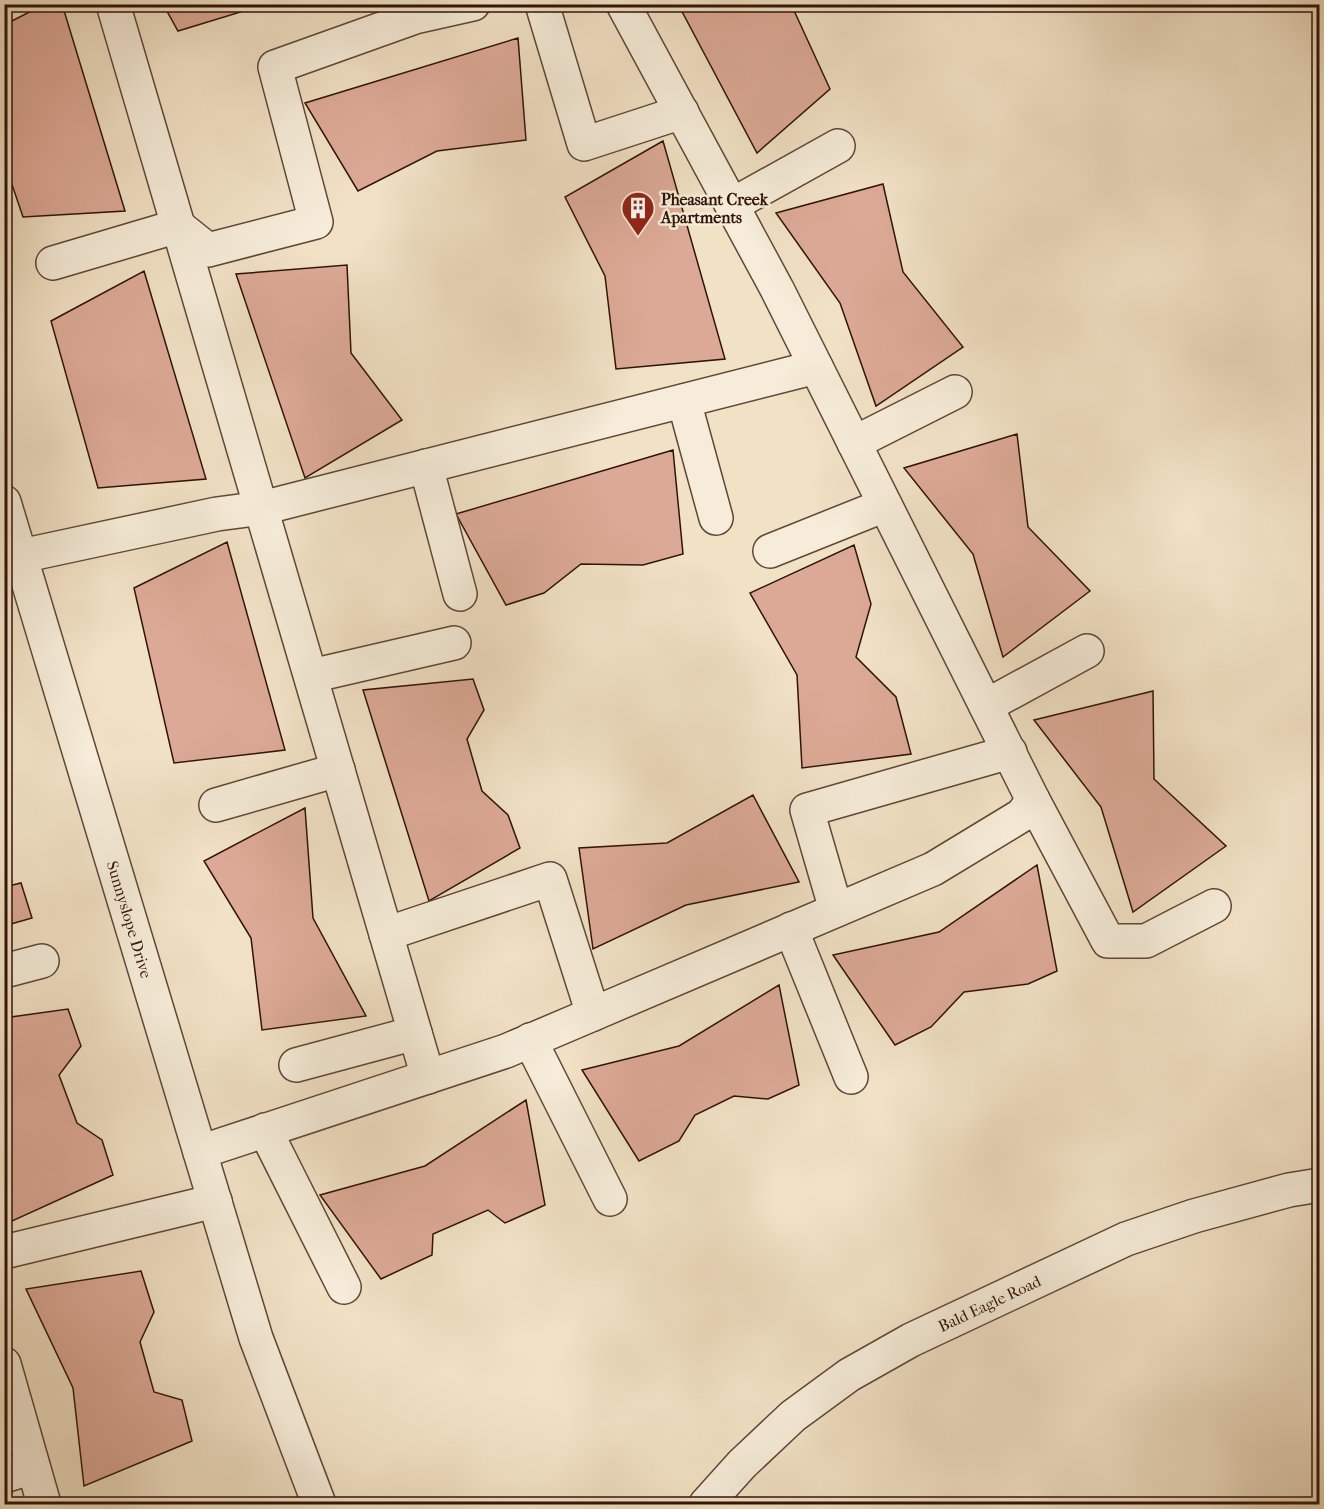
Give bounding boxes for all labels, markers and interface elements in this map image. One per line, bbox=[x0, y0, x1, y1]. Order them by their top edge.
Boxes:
building icon: Pheasant Creek Apartments bbox=[620, 190, 656, 237]
place label: Pheasant Creek Apartments bbox=[660, 190, 769, 228]
street label: Sunnyslope Drive bbox=[103, 859, 156, 980]
street label: Bald Eagle Road bbox=[935, 1271, 1044, 1336]

